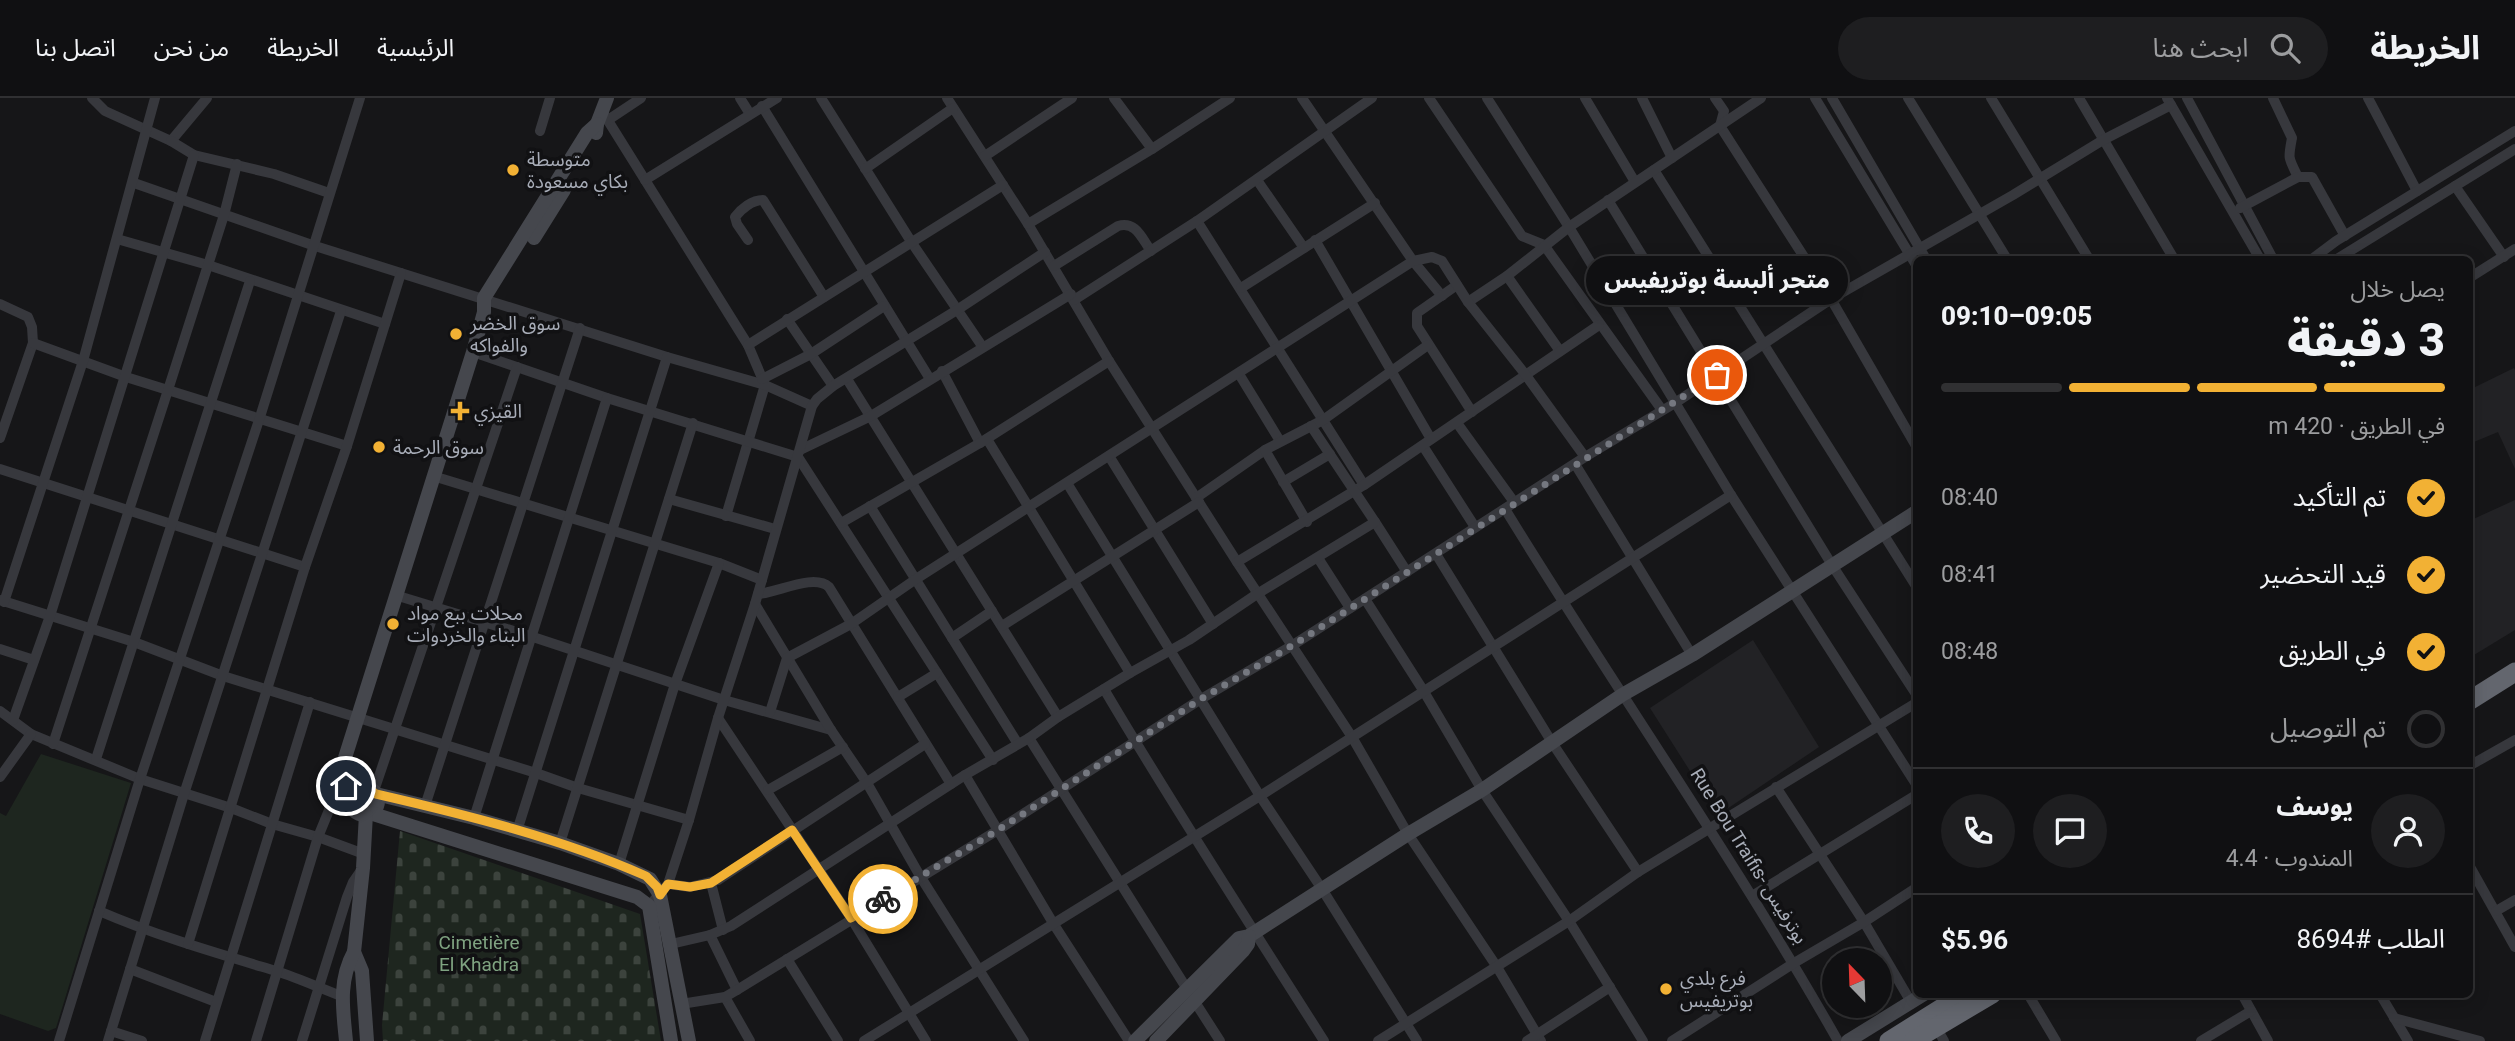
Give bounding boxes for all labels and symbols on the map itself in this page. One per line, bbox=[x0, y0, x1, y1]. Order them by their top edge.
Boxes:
place label: متوسطة بكاي مسعودة bbox=[527, 148, 628, 196]
marker: متوسطة بكاي مسعودة bbox=[505, 162, 521, 178]
callout: متجر ألبسة بوتريفيس bbox=[1586, 256, 1848, 305]
place label: سوق الخضر والفواكه bbox=[469, 312, 560, 357]
marker: سوق الخضر والفواكه bbox=[448, 326, 464, 342]
pin bbox=[1687, 345, 1747, 405]
place label: القيزي bbox=[474, 400, 522, 426]
marker: القيزي bbox=[452, 403, 468, 419]
place label: سوق الرحمة bbox=[393, 436, 484, 459]
marker: سوق الرحمة bbox=[371, 439, 387, 455]
place label: محلات ببع مواد البناء والخردوات bbox=[407, 602, 526, 647]
marker: محلات ببع مواد البناء والخردوات bbox=[385, 616, 401, 632]
pin bbox=[316, 756, 376, 816]
street label: Rue Bou Traifis- بوترفيس bbox=[1686, 764, 1812, 948]
courier bbox=[848, 864, 918, 934]
park label: Cimetière El Khadra bbox=[439, 931, 519, 976]
north arrow bbox=[1822, 948, 1892, 1018]
place label: فرع بلدي بوتريفيس bbox=[1680, 967, 1753, 1012]
marker: فرع بلدي بوتريفيس bbox=[1658, 981, 1674, 997]

